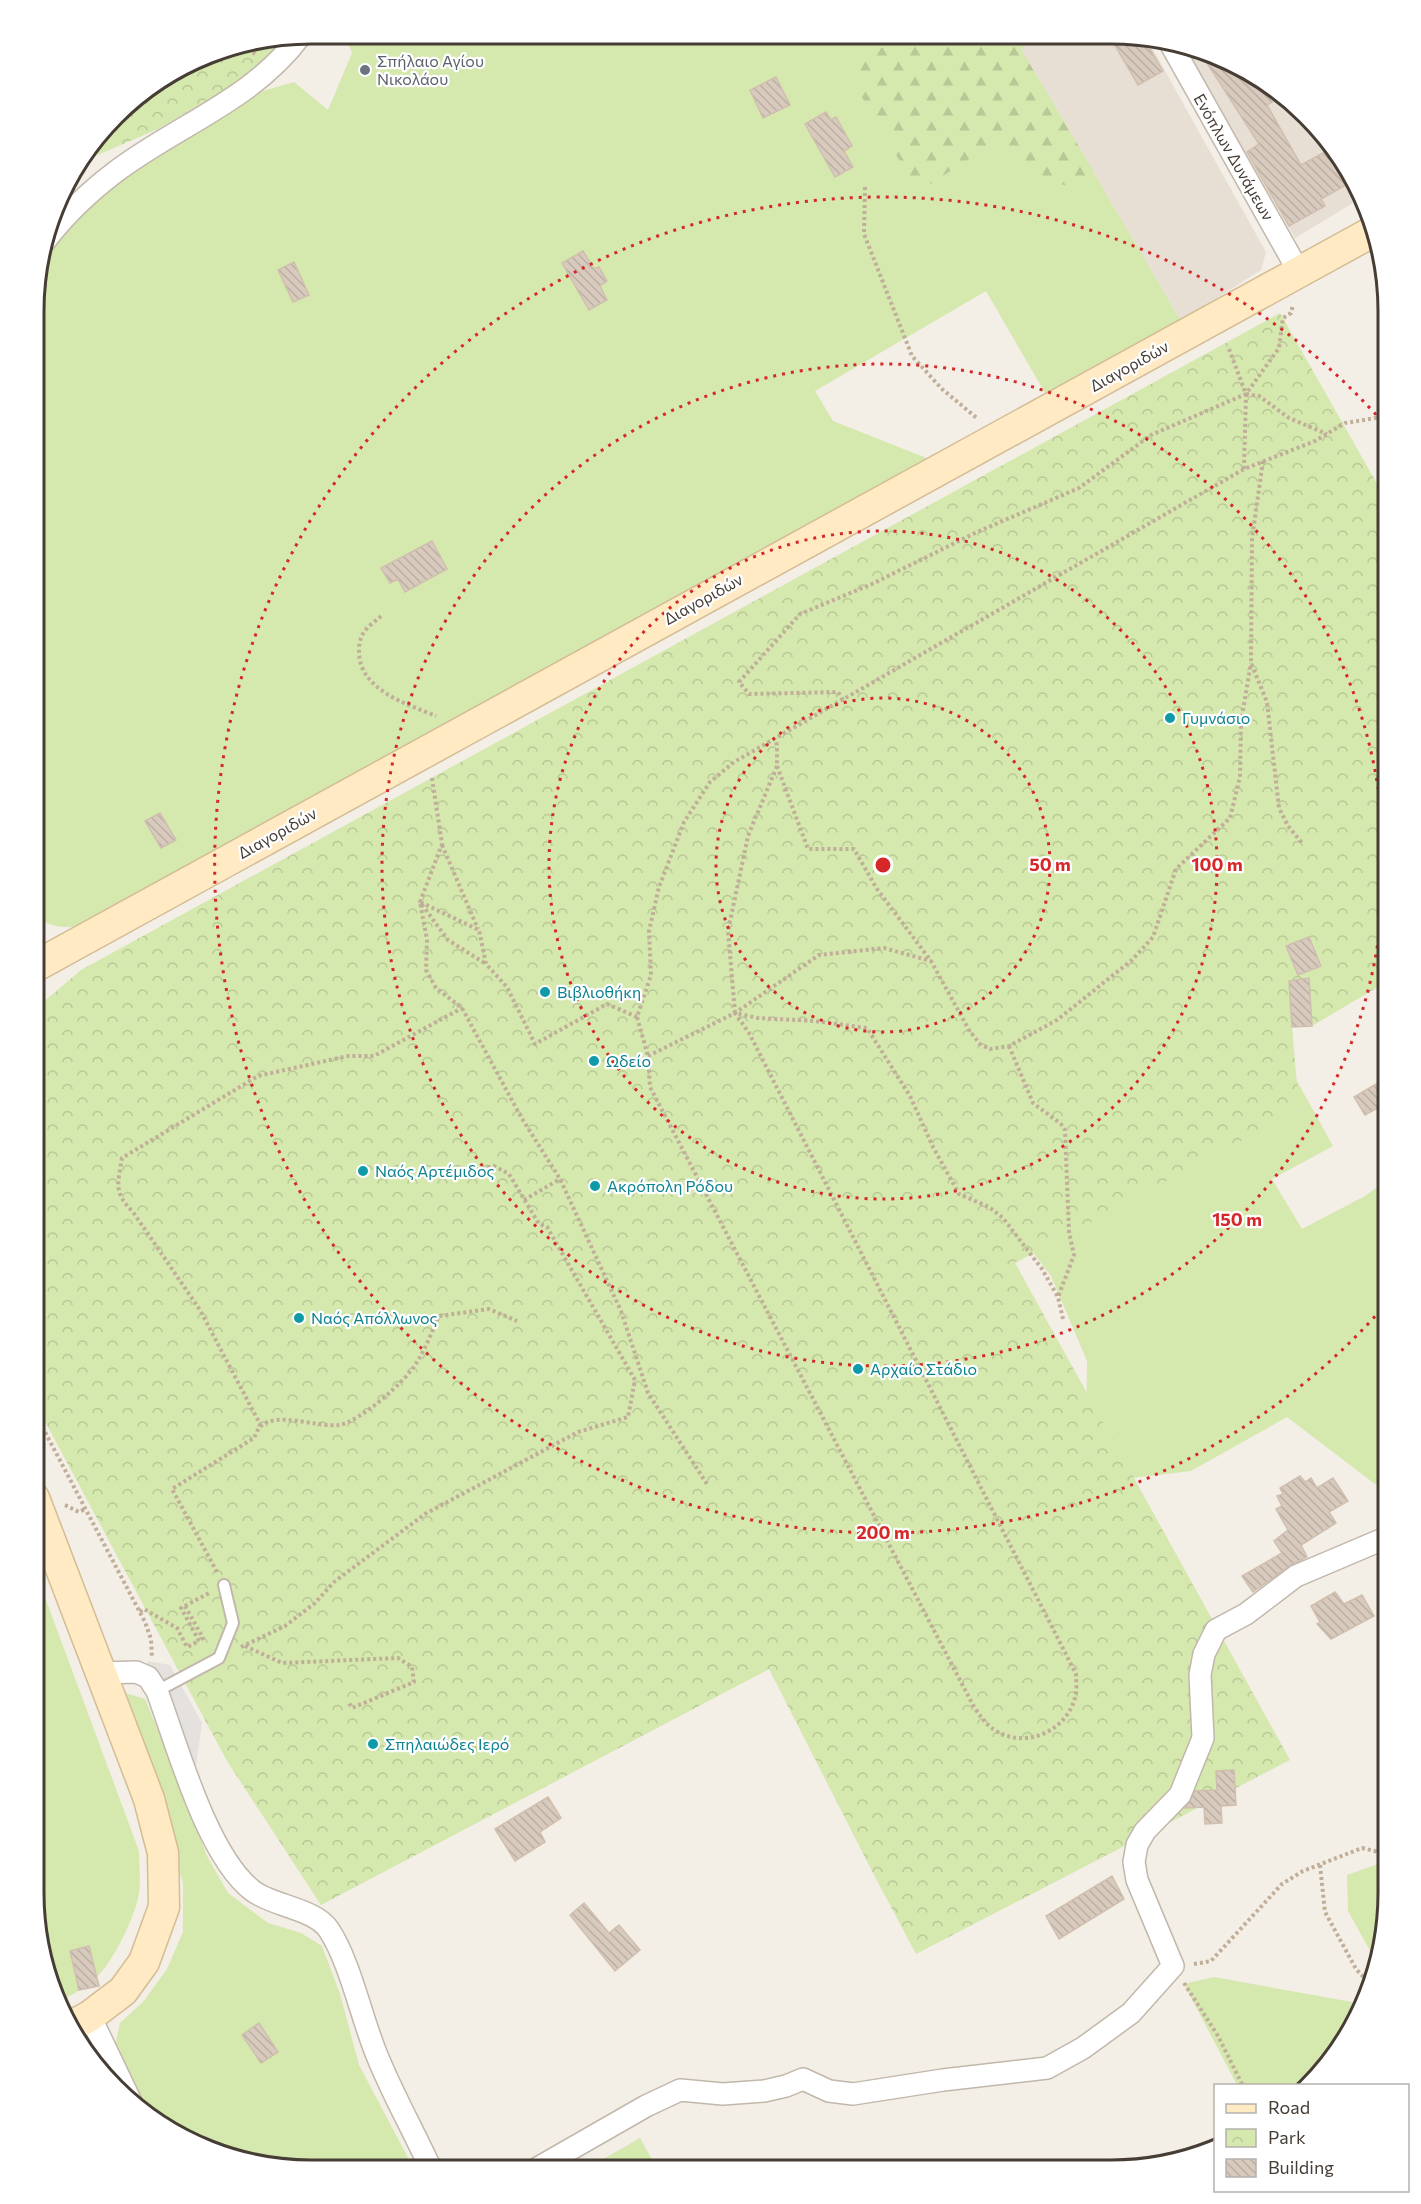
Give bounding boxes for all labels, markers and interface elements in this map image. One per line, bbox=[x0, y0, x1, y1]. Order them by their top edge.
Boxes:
place label: Σπήλαιο Αγίου Νικολάου bbox=[377, 51, 484, 88]
marker: Σπήλαιο Αγίου Νικολάου bbox=[358, 63, 372, 77]
street label: Ενόπλων Δυνάμεων bbox=[1190, 90, 1278, 223]
street label: Διαγοριδών bbox=[1086, 336, 1172, 395]
street label: Διαγοριδών bbox=[660, 569, 746, 628]
place label: Γυμνάσιο bbox=[1182, 708, 1250, 727]
marker: Γυμνάσιο bbox=[1163, 711, 1177, 725]
street label: Διαγοριδών bbox=[234, 803, 320, 862]
text: 50 m bbox=[1029, 853, 1071, 875]
text: 100 m bbox=[1191, 853, 1243, 875]
centre of rings bbox=[873, 855, 893, 875]
place label: Βιβλιοθήκη bbox=[557, 982, 641, 1001]
marker: Βιβλιοθήκη bbox=[538, 985, 552, 999]
place label: Ωδείο bbox=[606, 1051, 651, 1070]
marker: Ωδείο bbox=[587, 1054, 601, 1068]
place label: Ναός Αρτέμιδος bbox=[375, 1161, 495, 1180]
marker: Ναός Αρτέμιδος bbox=[356, 1164, 370, 1178]
place label: Ακρόπολη Ρόδου bbox=[607, 1176, 733, 1195]
marker: Ακρόπολη Ρόδου bbox=[588, 1179, 602, 1193]
text: 150 m bbox=[1212, 1208, 1262, 1230]
place label: Ναός Απόλλωνος bbox=[311, 1308, 438, 1327]
marker: Ναός Απόλλωνος bbox=[292, 1311, 306, 1325]
place label: Αρχαίο Στάδιο bbox=[870, 1359, 977, 1378]
marker: Αρχαίο Στάδιο bbox=[851, 1362, 865, 1376]
text: 200 m bbox=[856, 1521, 910, 1543]
place label: Σπηλαιώδες Ιερό bbox=[385, 1734, 509, 1753]
marker: Σπηλαιώδες Ιερό bbox=[366, 1737, 380, 1751]
legend bbox=[1214, 2084, 1409, 2192]
text: Road bbox=[1268, 2096, 1310, 2118]
text: Park bbox=[1268, 2126, 1306, 2148]
text: Building bbox=[1268, 2156, 1334, 2178]

